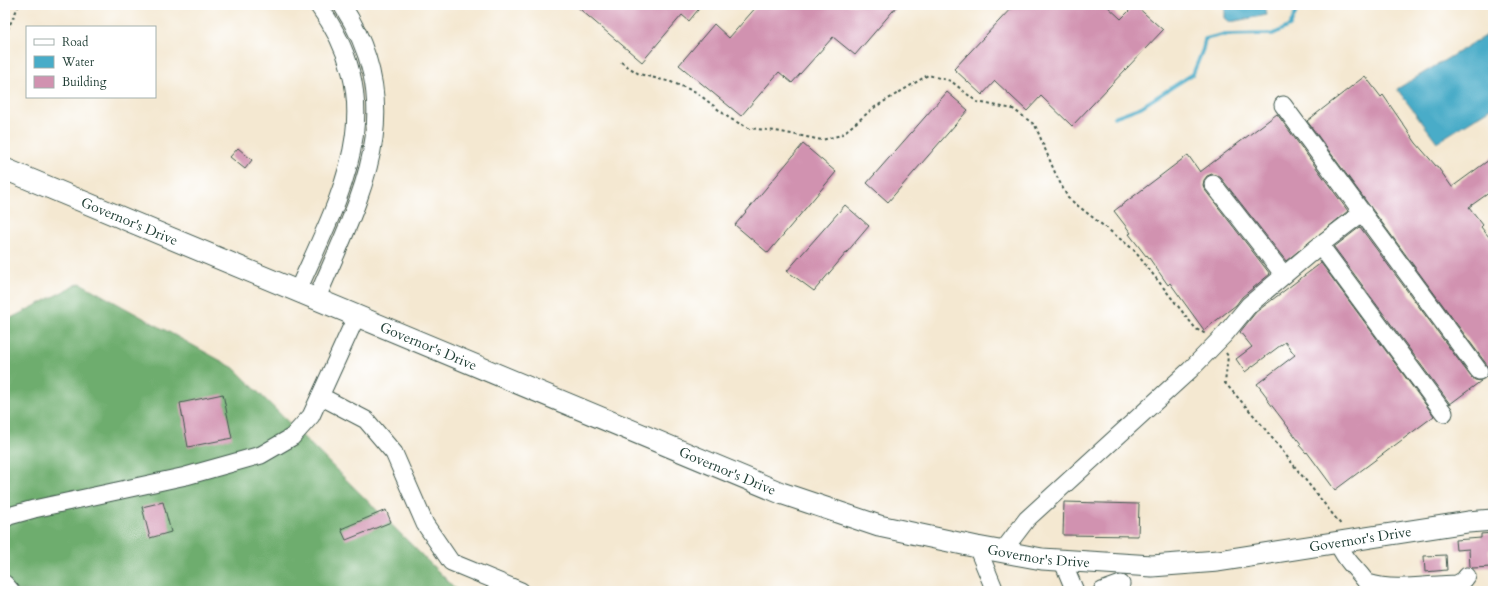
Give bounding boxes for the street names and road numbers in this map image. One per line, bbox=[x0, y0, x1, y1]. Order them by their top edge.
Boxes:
street label: Governor's Drive bbox=[78, 192, 181, 250]
street label: Governor's Drive bbox=[377, 317, 480, 375]
street label: Governor's Drive bbox=[676, 442, 779, 499]
street label: Governor's Drive bbox=[1308, 521, 1413, 556]
street label: Governor's Drive bbox=[986, 540, 1091, 572]

